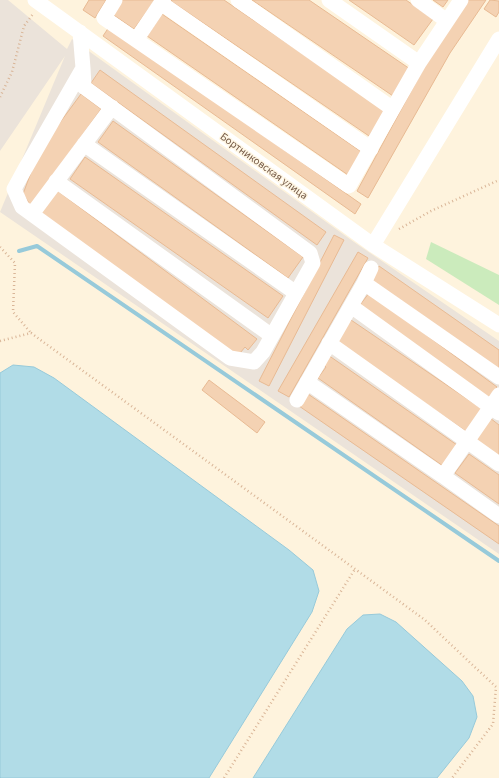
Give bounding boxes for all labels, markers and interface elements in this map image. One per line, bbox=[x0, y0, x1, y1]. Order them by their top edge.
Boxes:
street label: Бортниковская улица bbox=[217, 129, 311, 203]

